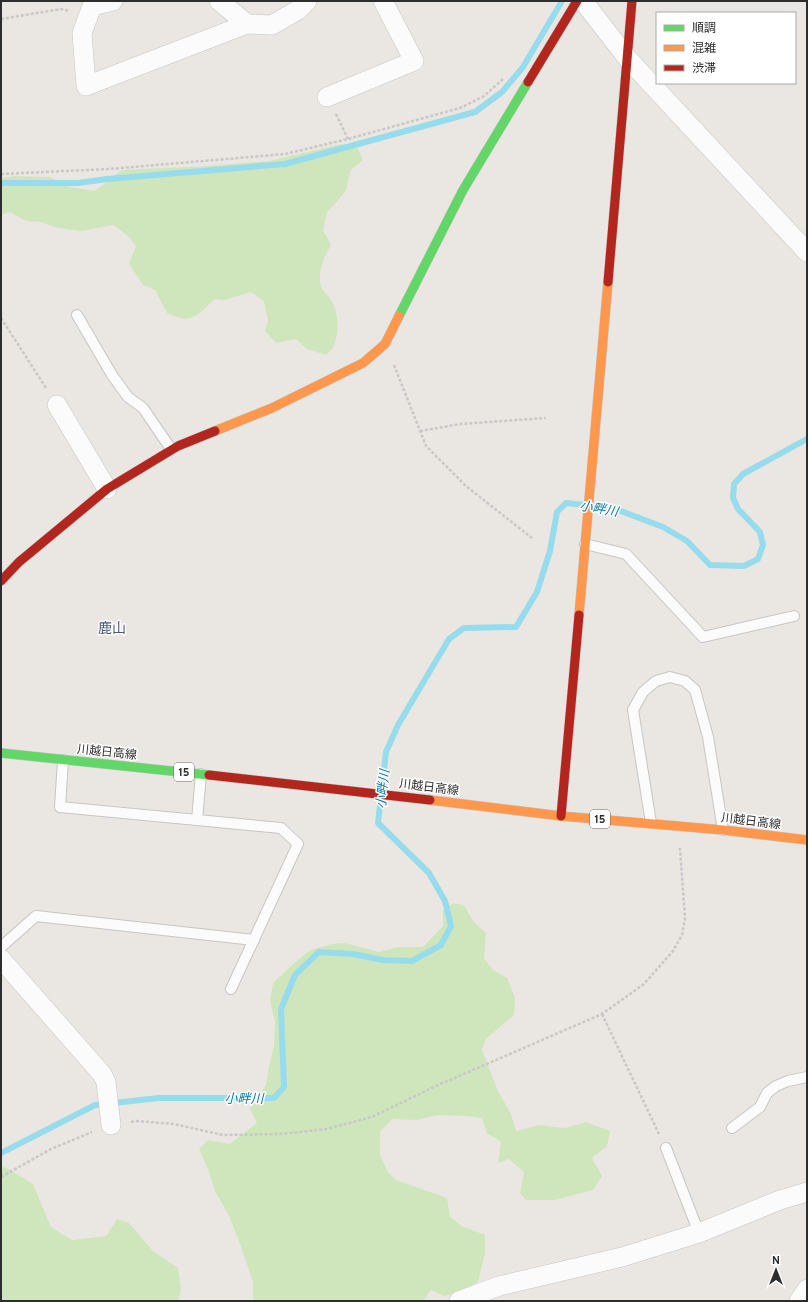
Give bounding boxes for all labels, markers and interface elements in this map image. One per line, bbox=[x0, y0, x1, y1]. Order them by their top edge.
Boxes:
legend bbox=[656, 12, 796, 84]
text: 順調 bbox=[692, 21, 716, 37]
text: 混雑 bbox=[692, 41, 716, 57]
text: 渋滞 bbox=[692, 61, 716, 77]
water label: 小畔川 bbox=[578, 499, 621, 522]
district label: 鹿山 bbox=[98, 621, 126, 638]
street label: 川越日高線 bbox=[76, 742, 138, 764]
road number: 15 bbox=[174, 763, 194, 781]
water label: 小畔川 bbox=[374, 767, 394, 809]
street label: 川越日高線 bbox=[398, 776, 460, 800]
road number: 15 bbox=[590, 810, 610, 828]
street label: 川越日高線 bbox=[720, 810, 782, 834]
water label: 小畔川 bbox=[224, 1092, 265, 1108]
north arrow bbox=[756, 1250, 796, 1290]
text: N bbox=[772, 1254, 780, 1268]

